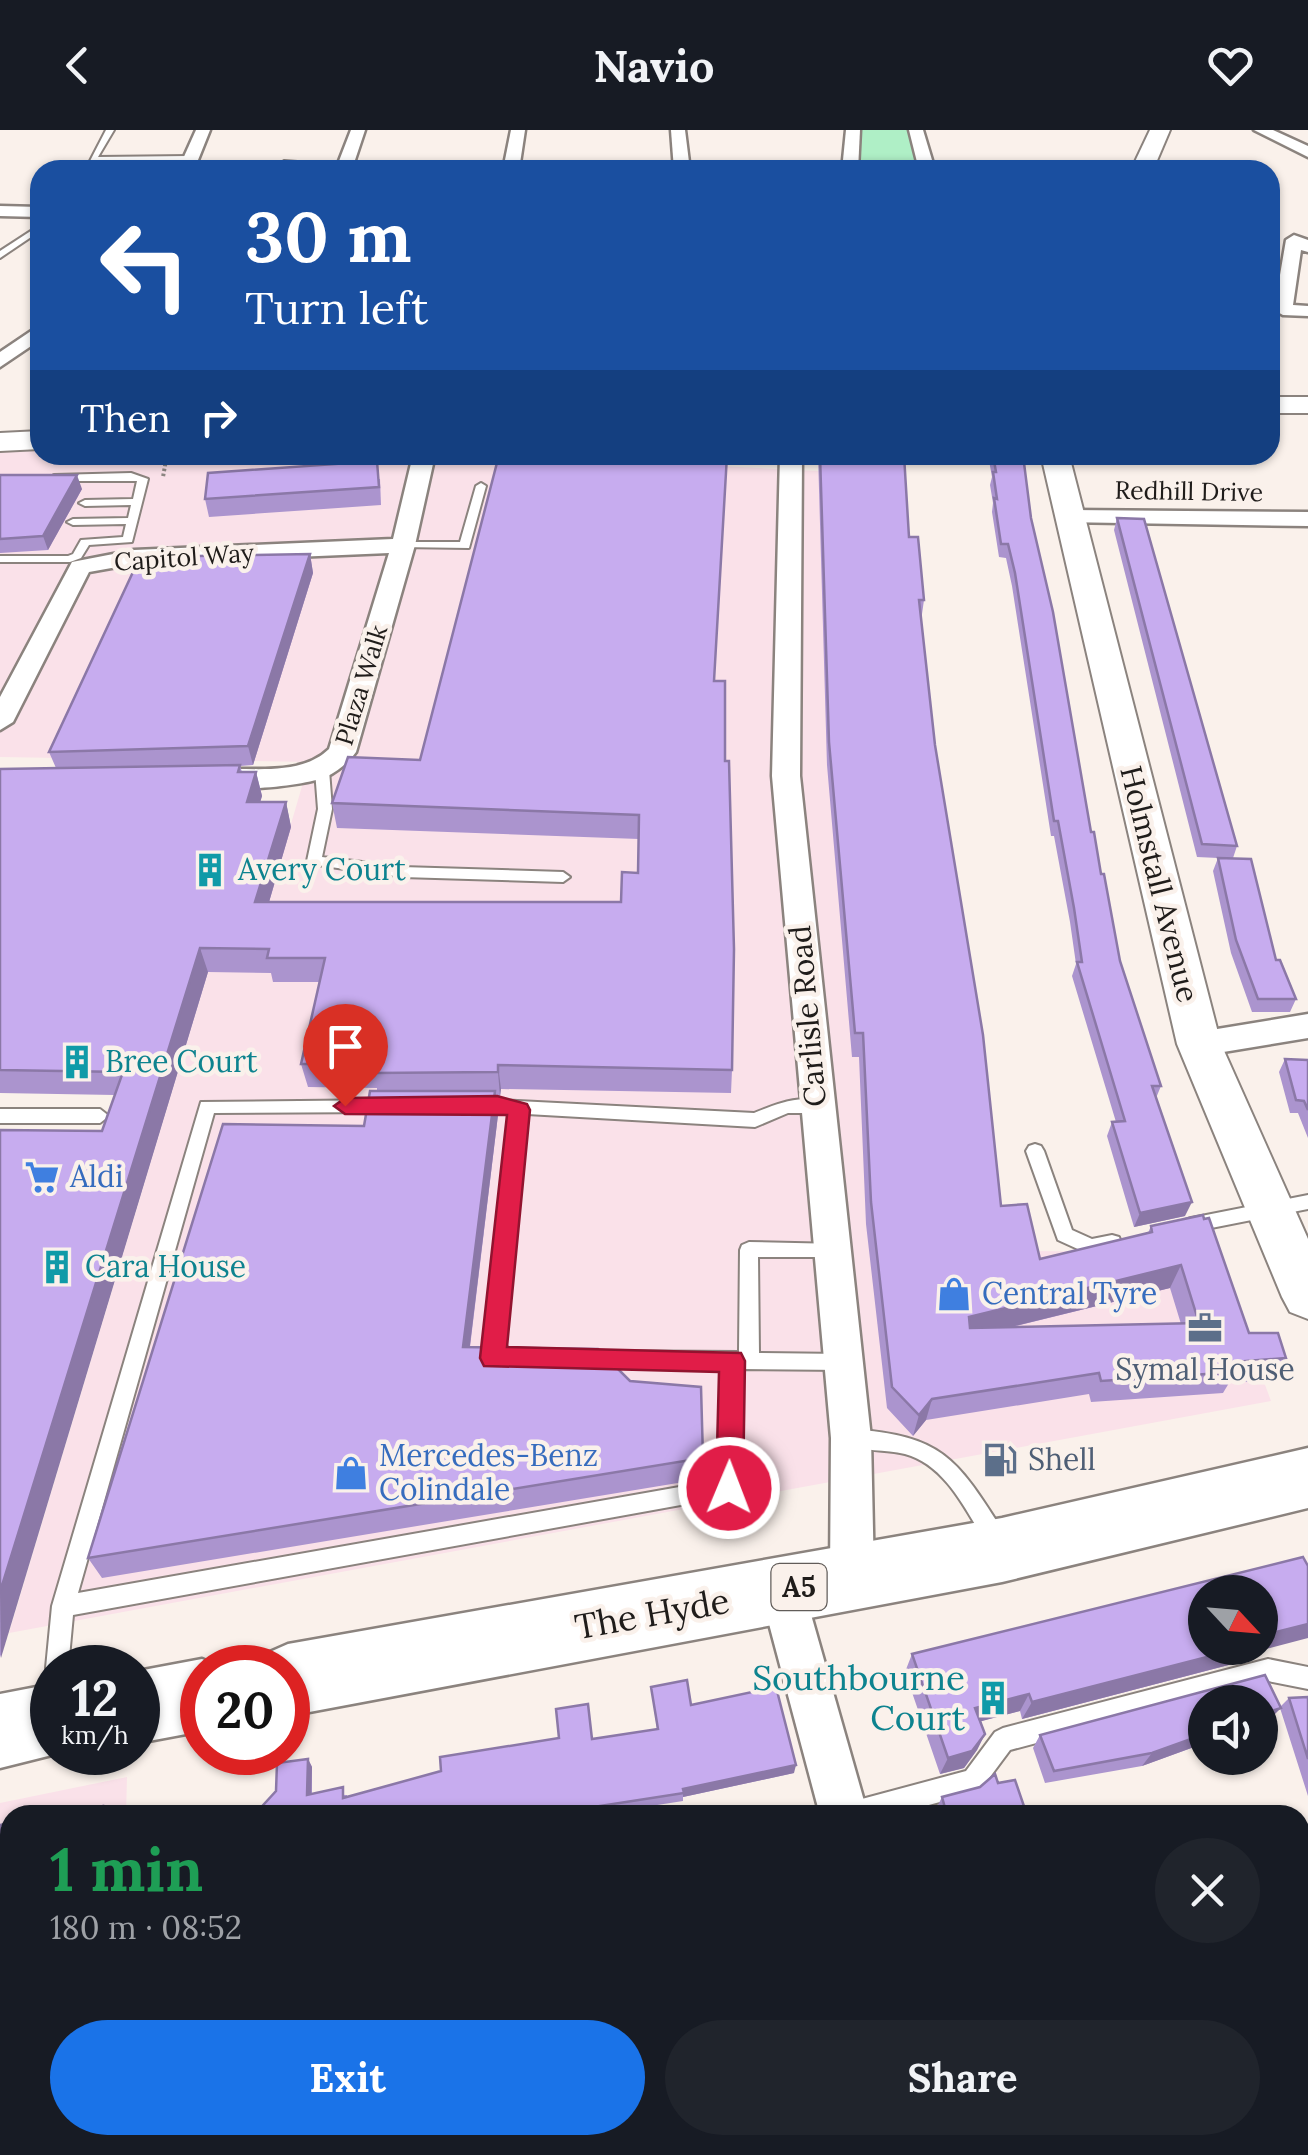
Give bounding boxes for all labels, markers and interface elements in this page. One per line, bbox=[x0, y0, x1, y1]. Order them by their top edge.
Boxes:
text: Navio bbox=[593, 37, 715, 94]
icon: back bbox=[50, 38, 105, 93]
icon: heart bbox=[1203, 38, 1258, 93]
text: 30 m bbox=[245, 192, 412, 281]
icon: left bbox=[80, 200, 210, 330]
text: Turn left bbox=[245, 279, 428, 336]
icon: right bbox=[191, 390, 246, 445]
text: Then bbox=[80, 394, 171, 442]
street label: Redhill Drive bbox=[1114, 474, 1264, 508]
street label: Capitol Way bbox=[113, 536, 256, 578]
street label: Plaza Walk bbox=[328, 620, 395, 749]
street label: Holmstall Avenue bbox=[1112, 762, 1208, 1006]
place label: Avery Court bbox=[237, 850, 406, 889]
building icon: Avery Court bbox=[191, 851, 229, 889]
street label: Carlisle Road bbox=[780, 924, 834, 1108]
pin bbox=[303, 1004, 388, 1107]
icon: arrive bbox=[318, 1019, 373, 1074]
place label: Bree Court bbox=[105, 1042, 258, 1080]
building icon: Bree Court bbox=[58, 1043, 96, 1081]
place label: Aldi bbox=[69, 1157, 123, 1195]
supermarket icon: Aldi bbox=[23, 1158, 61, 1196]
place label: Cara House bbox=[85, 1247, 246, 1285]
building icon: Cara House bbox=[38, 1248, 76, 1286]
place label: Central Tyre bbox=[982, 1274, 1157, 1313]
shop icon: Central Tyre bbox=[935, 1275, 973, 1313]
office icon: Symal House bbox=[1186, 1309, 1224, 1347]
place label: Symal House bbox=[1115, 1350, 1295, 1389]
place label: Mercedes-Benz Colindale bbox=[379, 1436, 598, 1508]
position arrow bbox=[677, 1436, 781, 1540]
place label: Shell bbox=[1028, 1440, 1096, 1478]
fuel station icon: Shell bbox=[981, 1441, 1019, 1479]
shop icon: Mercedes-Benz Colindale bbox=[332, 1454, 370, 1492]
road number: A5 bbox=[772, 1564, 826, 1610]
north arrow bbox=[1188, 1575, 1278, 1665]
map controls bbox=[1188, 1575, 1278, 1775]
street label: The Hyde bbox=[571, 1578, 733, 1649]
speed limit sign: 20 bbox=[180, 1645, 310, 1775]
place label: Southbourne Court bbox=[752, 1655, 965, 1740]
text: 12 bbox=[72, 1666, 118, 1730]
building icon: Southbourne Court bbox=[974, 1679, 1012, 1717]
button: sound bbox=[1188, 1685, 1278, 1775]
text: km/h bbox=[61, 1719, 129, 1751]
text: 1 min bbox=[50, 1831, 203, 1907]
button: close bbox=[1155, 1838, 1260, 1943]
text: 180 m · 08:52 bbox=[50, 1907, 242, 1948]
button: Exit bbox=[50, 2020, 645, 2135]
button: Share bbox=[665, 2020, 1260, 2135]

